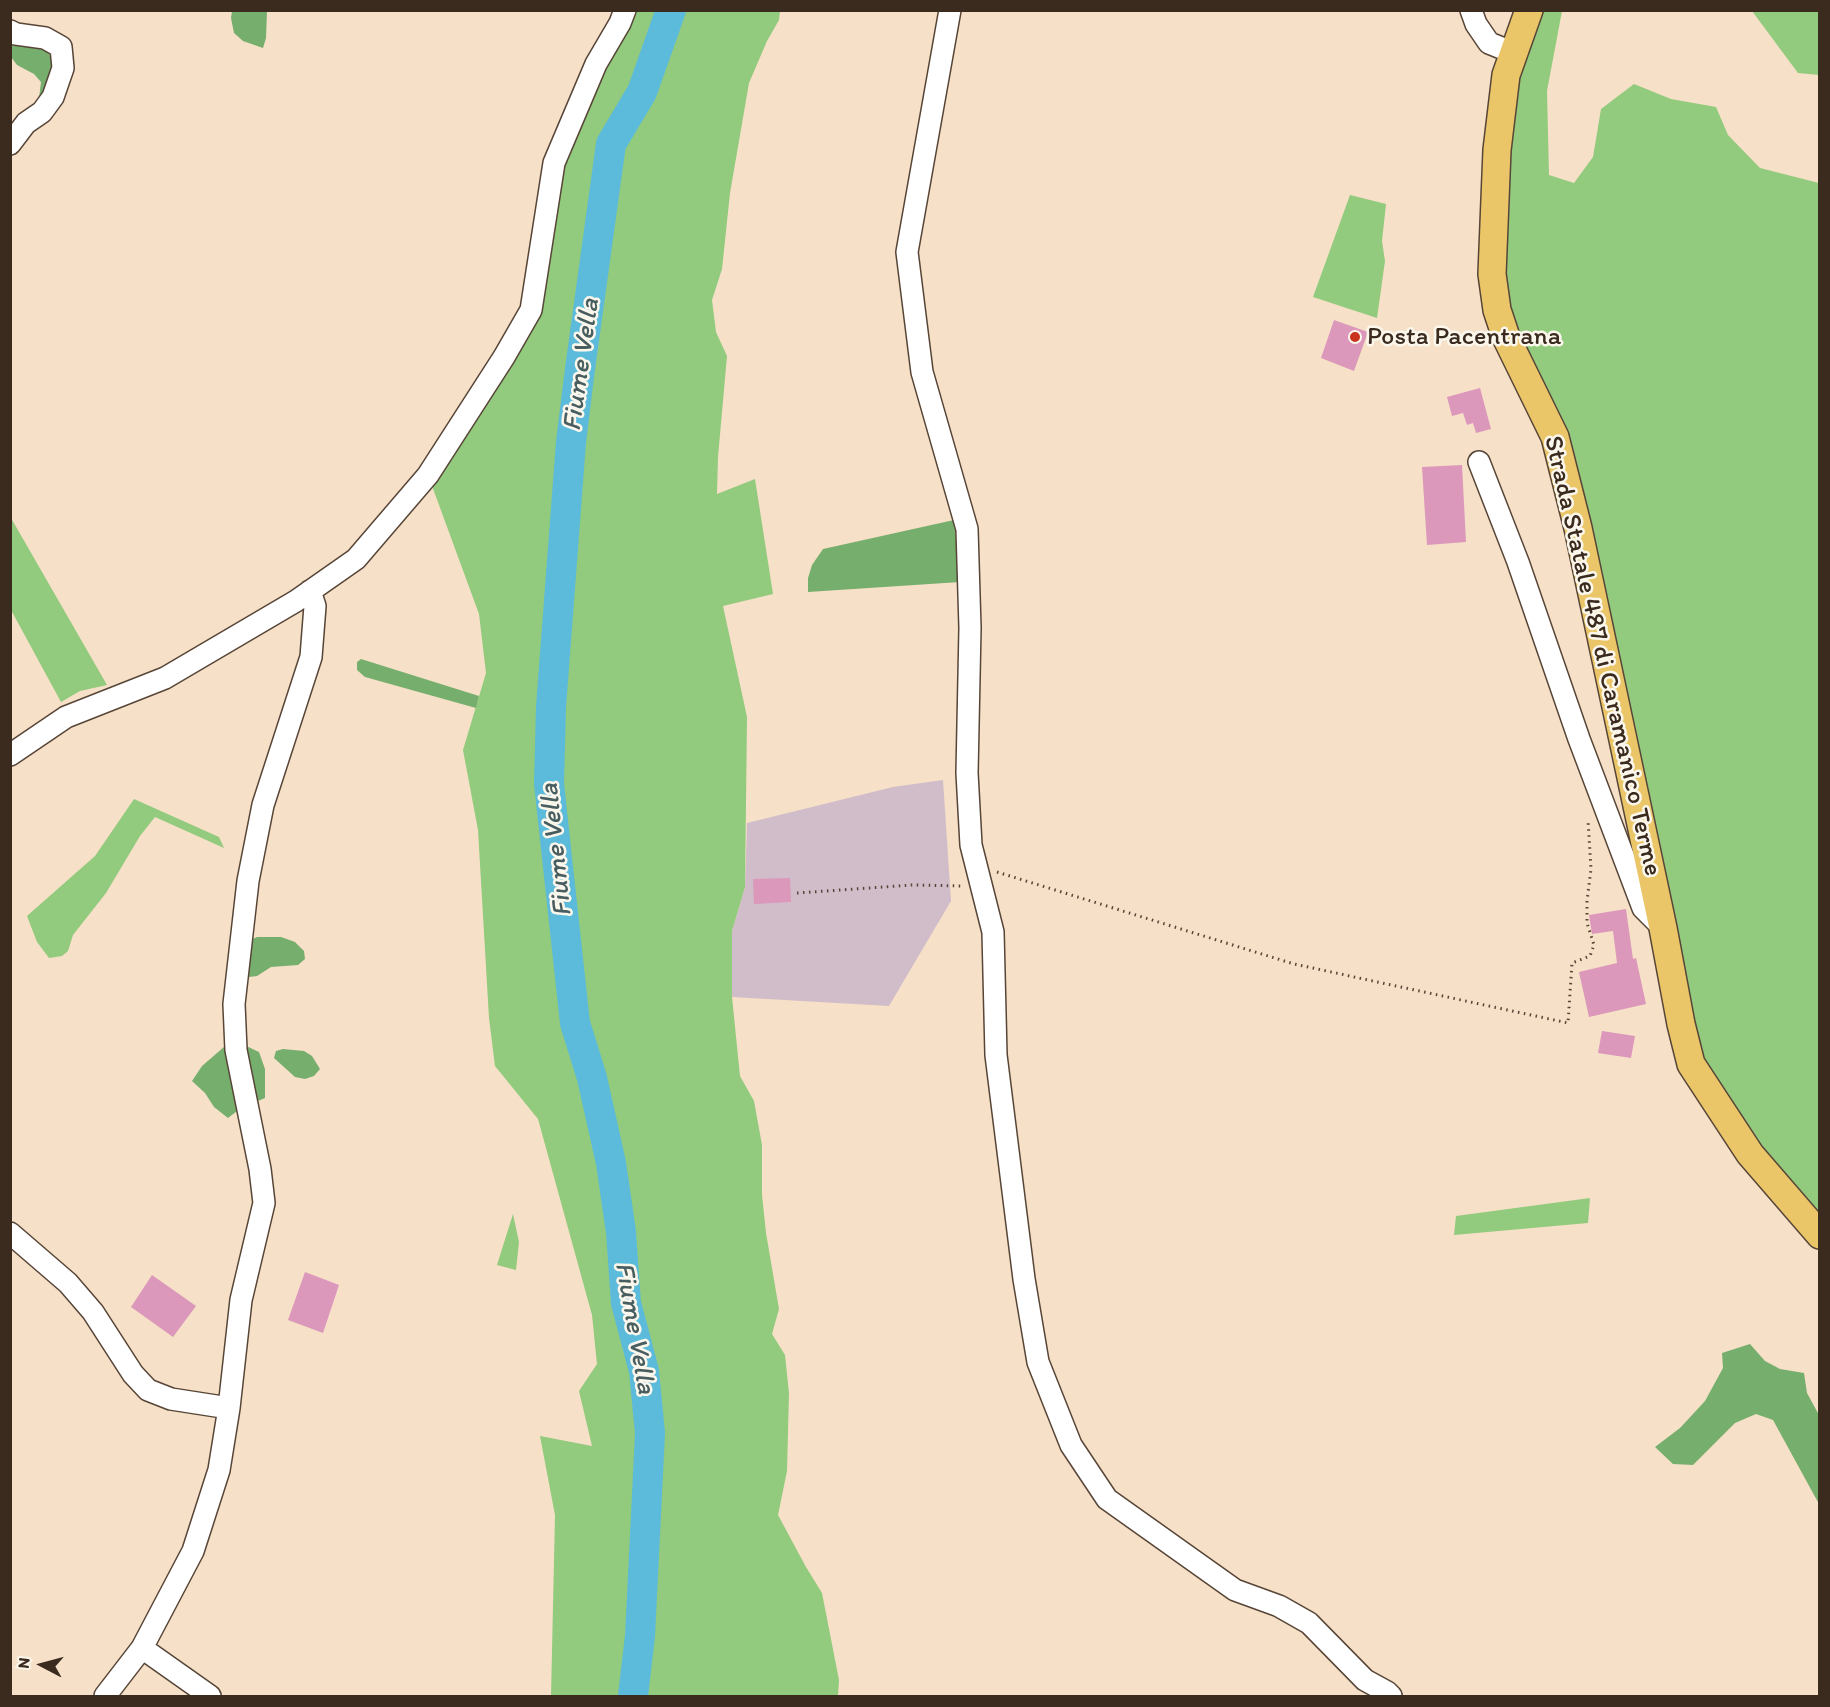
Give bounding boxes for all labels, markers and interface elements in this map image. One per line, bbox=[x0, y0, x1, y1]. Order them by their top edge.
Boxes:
water label: Fiume Vella bbox=[557, 297, 607, 433]
place label: Posta Pacentrana bbox=[1367, 321, 1561, 353]
marker: Posta Pacentrana bbox=[1348, 330, 1362, 344]
street label: Strada Statale 487 di Caramanico Terme bbox=[1536, 433, 1668, 879]
water label: Fiume Vella bbox=[534, 782, 580, 918]
water label: Fiume Vella bbox=[606, 1259, 662, 1397]
north arrow bbox=[12, 1635, 72, 1695]
text: N bbox=[14, 1657, 34, 1669]

